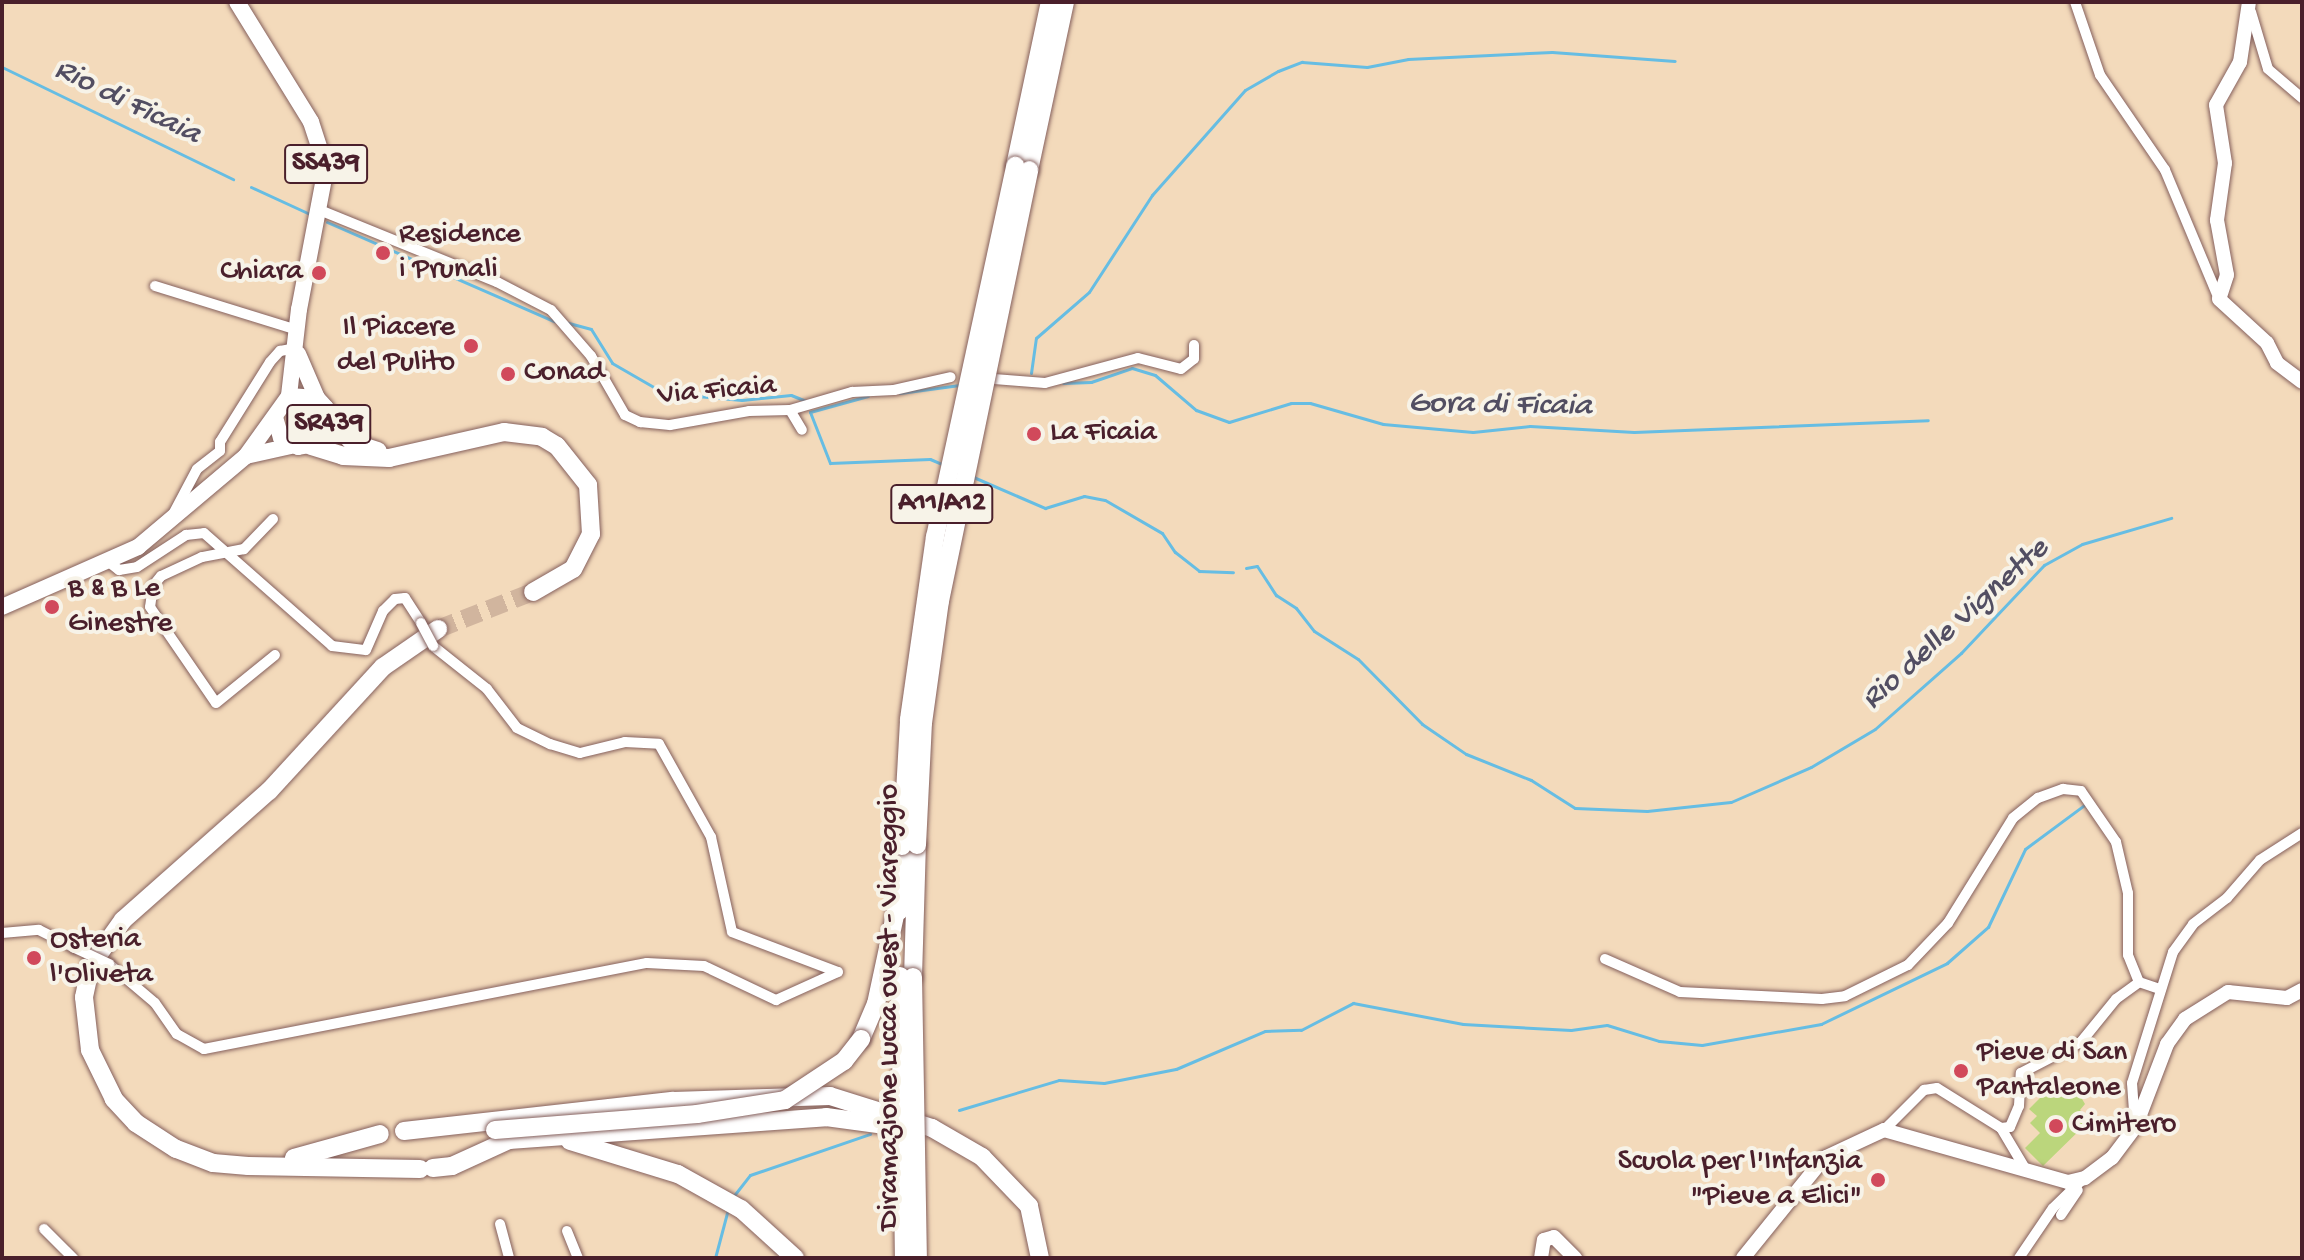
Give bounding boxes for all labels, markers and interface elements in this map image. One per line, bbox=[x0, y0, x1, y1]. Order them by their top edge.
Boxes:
water label: Rio di Ficaia bbox=[48, 51, 206, 155]
road number: SS439 bbox=[284, 140, 368, 188]
place label: Residence i Prunali bbox=[399, 218, 521, 288]
marker: Residence i Prunali bbox=[374, 244, 392, 262]
place label: Chiara bbox=[220, 255, 303, 291]
marker: Chiara bbox=[310, 264, 328, 282]
place label: Il Piacere del Pulito bbox=[337, 311, 455, 382]
marker: Il Piacere del Pulito bbox=[462, 337, 480, 355]
place label: Conad bbox=[524, 356, 604, 392]
marker: Conad bbox=[499, 365, 517, 383]
street label: Via Ficaia bbox=[656, 369, 778, 415]
water label: Gora di Ficaia bbox=[1408, 385, 1592, 427]
road number: SR439 bbox=[285, 400, 373, 448]
place label: La Ficaia bbox=[1050, 416, 1157, 452]
marker: La Ficaia bbox=[1025, 425, 1043, 443]
road number: A11/A12 bbox=[890, 480, 994, 528]
water label: Rio delle Vignette bbox=[1854, 531, 2058, 719]
place label: B & B Le Ginestre bbox=[68, 572, 173, 642]
marker: B & B Le Ginestre bbox=[43, 598, 61, 616]
street label: Diramazione Lucca ovest - Viareggio bbox=[873, 784, 909, 1230]
place label: Osteria l'Oliveta bbox=[50, 923, 153, 994]
marker: Osteria l'Oliveta bbox=[25, 949, 43, 967]
place label: Pieve di San Pantaleone bbox=[1977, 1036, 2127, 1106]
marker: Pieve di San Pantaleone bbox=[1952, 1062, 1970, 1080]
place label: Cimitero bbox=[2072, 1108, 2176, 1144]
marker: Cimitero bbox=[2047, 1117, 2065, 1135]
place label: Scuola per l'Infanzia "Pieve a Elici" bbox=[1618, 1145, 1862, 1216]
marker: Scuola per l'Infanzia "Pieve a Elici" bbox=[1869, 1171, 1887, 1189]

